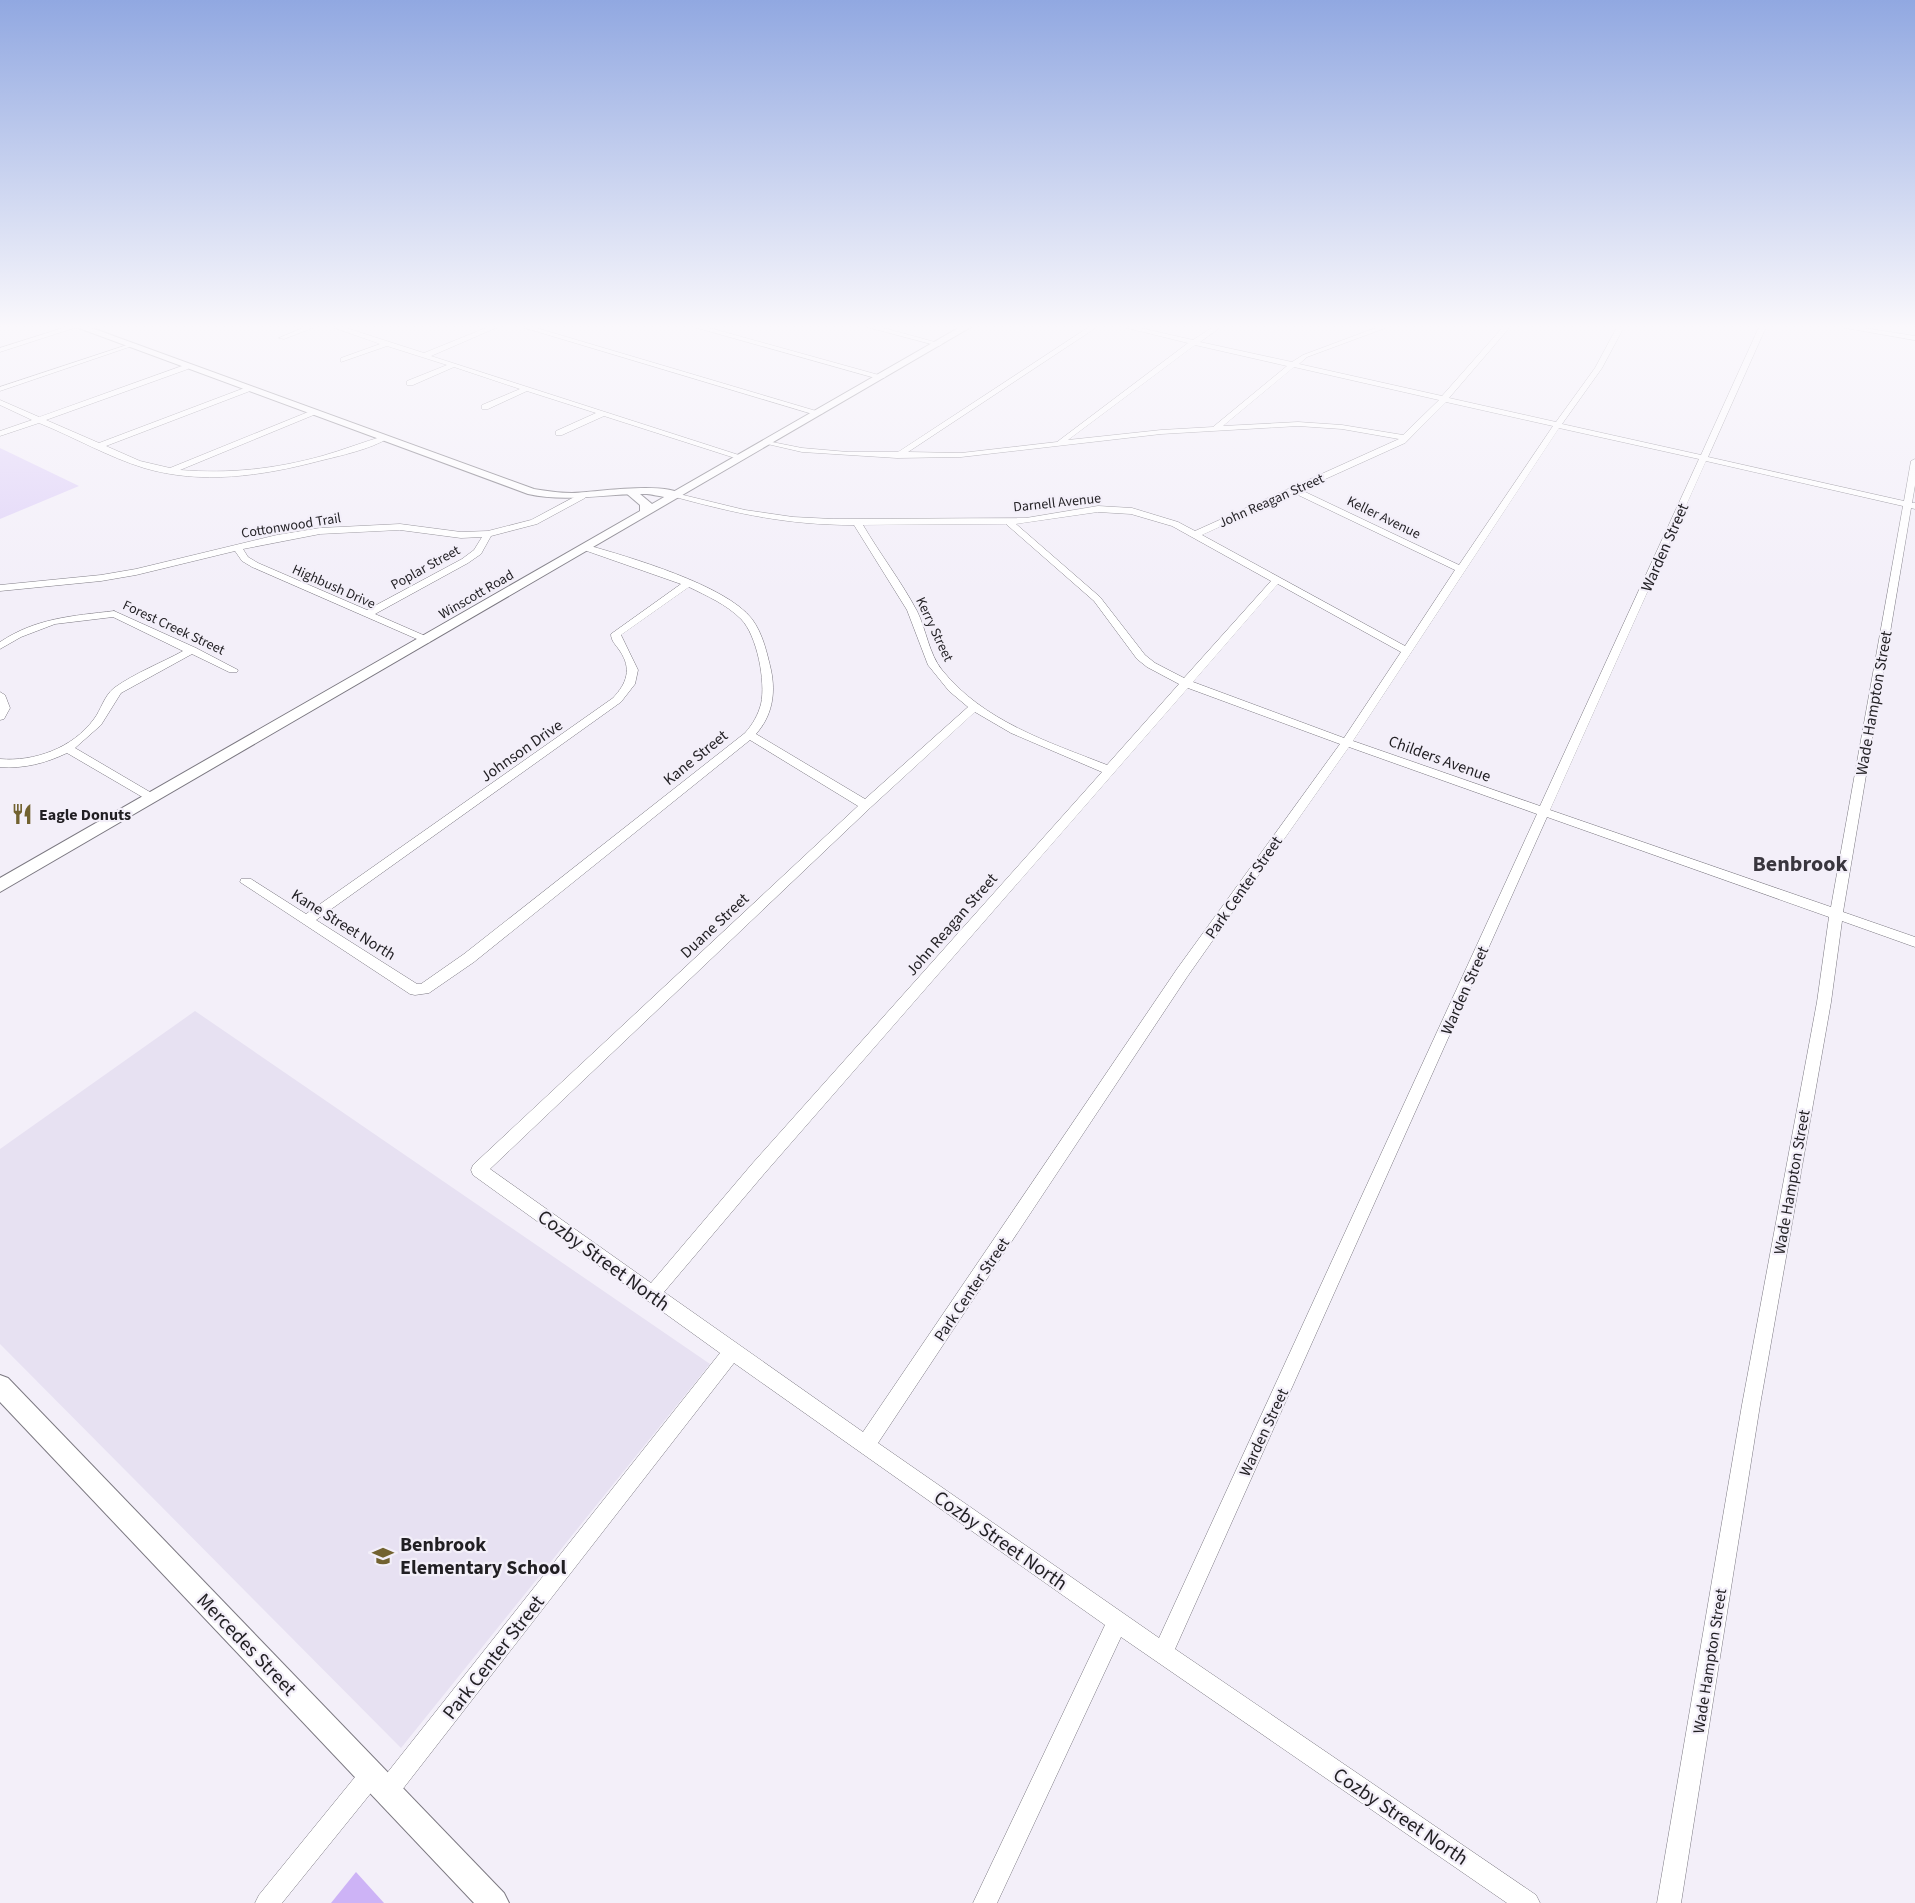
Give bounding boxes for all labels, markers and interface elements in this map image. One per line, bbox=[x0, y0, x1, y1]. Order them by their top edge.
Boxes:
street label: John Reagan Street bbox=[1216, 469, 1328, 533]
street label: Darnell Avenue bbox=[1012, 488, 1102, 518]
street label: Keller Avenue bbox=[1343, 491, 1424, 544]
street label: Warden Street bbox=[1636, 499, 1694, 595]
street label: Cottonwood Trail bbox=[240, 508, 343, 544]
street label: Poplar Street bbox=[387, 541, 464, 595]
street label: Highbush Drive bbox=[289, 560, 378, 614]
street label: Winscott Road bbox=[435, 565, 518, 624]
street label: Kerry Street bbox=[910, 594, 958, 665]
street label: Forest Creek Street bbox=[119, 595, 228, 660]
street label: Wade Hampton Street bbox=[1850, 628, 1898, 777]
street label: Johnson Drive bbox=[476, 714, 567, 787]
street label: Kane Street bbox=[659, 725, 733, 791]
street label: Childers Avenue bbox=[1385, 730, 1494, 788]
restaurant icon: Eagle Donuts bbox=[10, 802, 34, 826]
place label: Eagle Donuts bbox=[39, 804, 131, 826]
street label: Park Center Street bbox=[1200, 831, 1288, 943]
district label: Benbrook bbox=[1753, 848, 1847, 880]
street label: John Reagan Street bbox=[901, 868, 1003, 981]
street label: Kane Street North bbox=[287, 884, 400, 966]
street label: Duane Street bbox=[676, 888, 754, 963]
street label: Warden Street bbox=[1436, 942, 1494, 1038]
street label: Wade Hampton Street bbox=[1768, 1107, 1816, 1256]
street label: Cozby Street North bbox=[531, 1203, 675, 1318]
street label: Park Center Street bbox=[929, 1233, 1015, 1346]
street label: Warden Street bbox=[1234, 1384, 1294, 1480]
street label: Cozby Street North bbox=[928, 1484, 1073, 1597]
place label: Benbrook Elementary School bbox=[400, 1531, 566, 1582]
school or university icon: Benbrook Elementary School bbox=[371, 1544, 395, 1568]
street label: Wade Hampton Street bbox=[1688, 1586, 1732, 1735]
street label: Mercedes Street bbox=[190, 1587, 303, 1703]
street label: Park Center Street bbox=[436, 1589, 551, 1726]
street label: Cozby Street North bbox=[1327, 1761, 1474, 1872]

